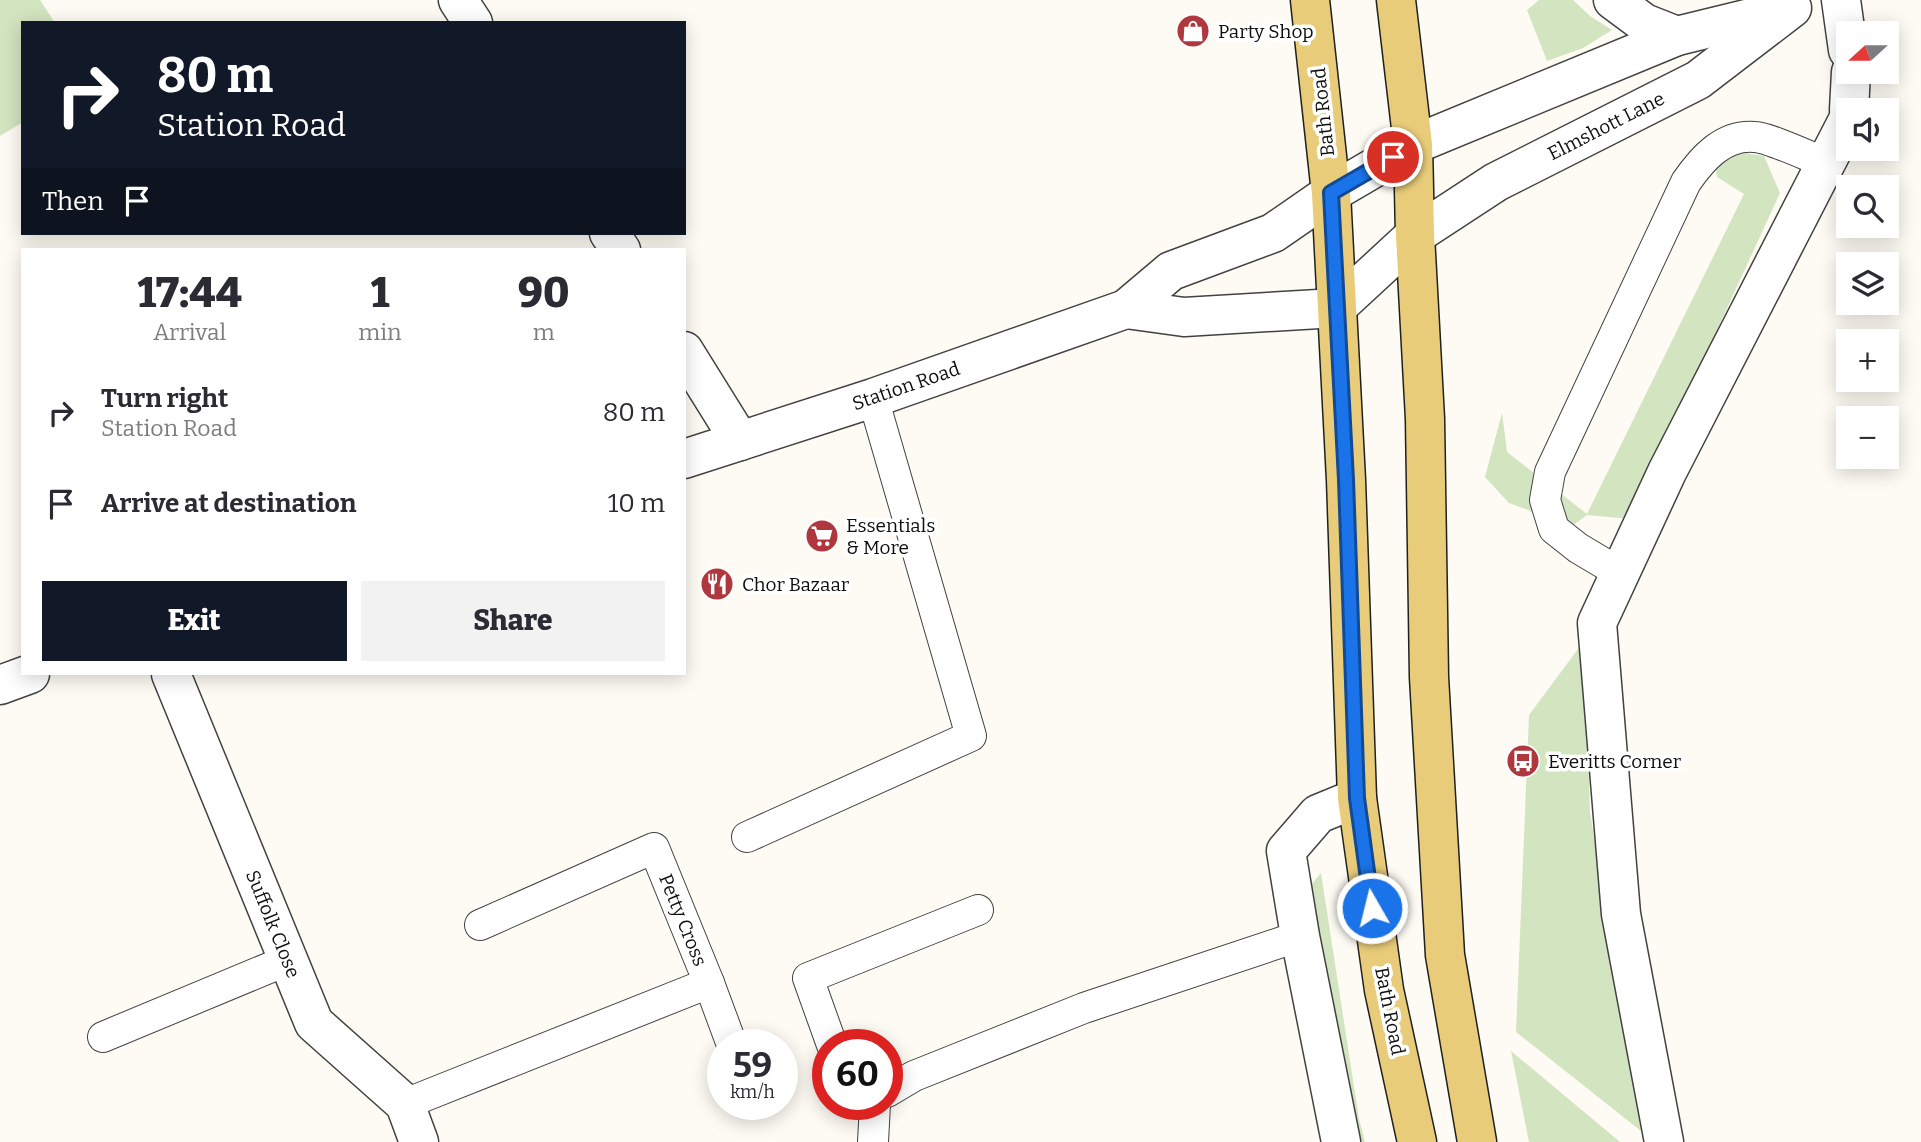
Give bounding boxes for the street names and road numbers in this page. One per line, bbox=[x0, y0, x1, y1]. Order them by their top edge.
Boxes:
street label: Bath Road bbox=[1307, 66, 1339, 158]
street label: Elmshott Lane bbox=[1544, 87, 1668, 165]
street label: Station Road bbox=[849, 357, 963, 415]
street label: Suffolk Close bbox=[241, 867, 305, 981]
street label: Petty Cross bbox=[654, 870, 712, 970]
street label: Bath Road bbox=[1370, 965, 1410, 1057]

